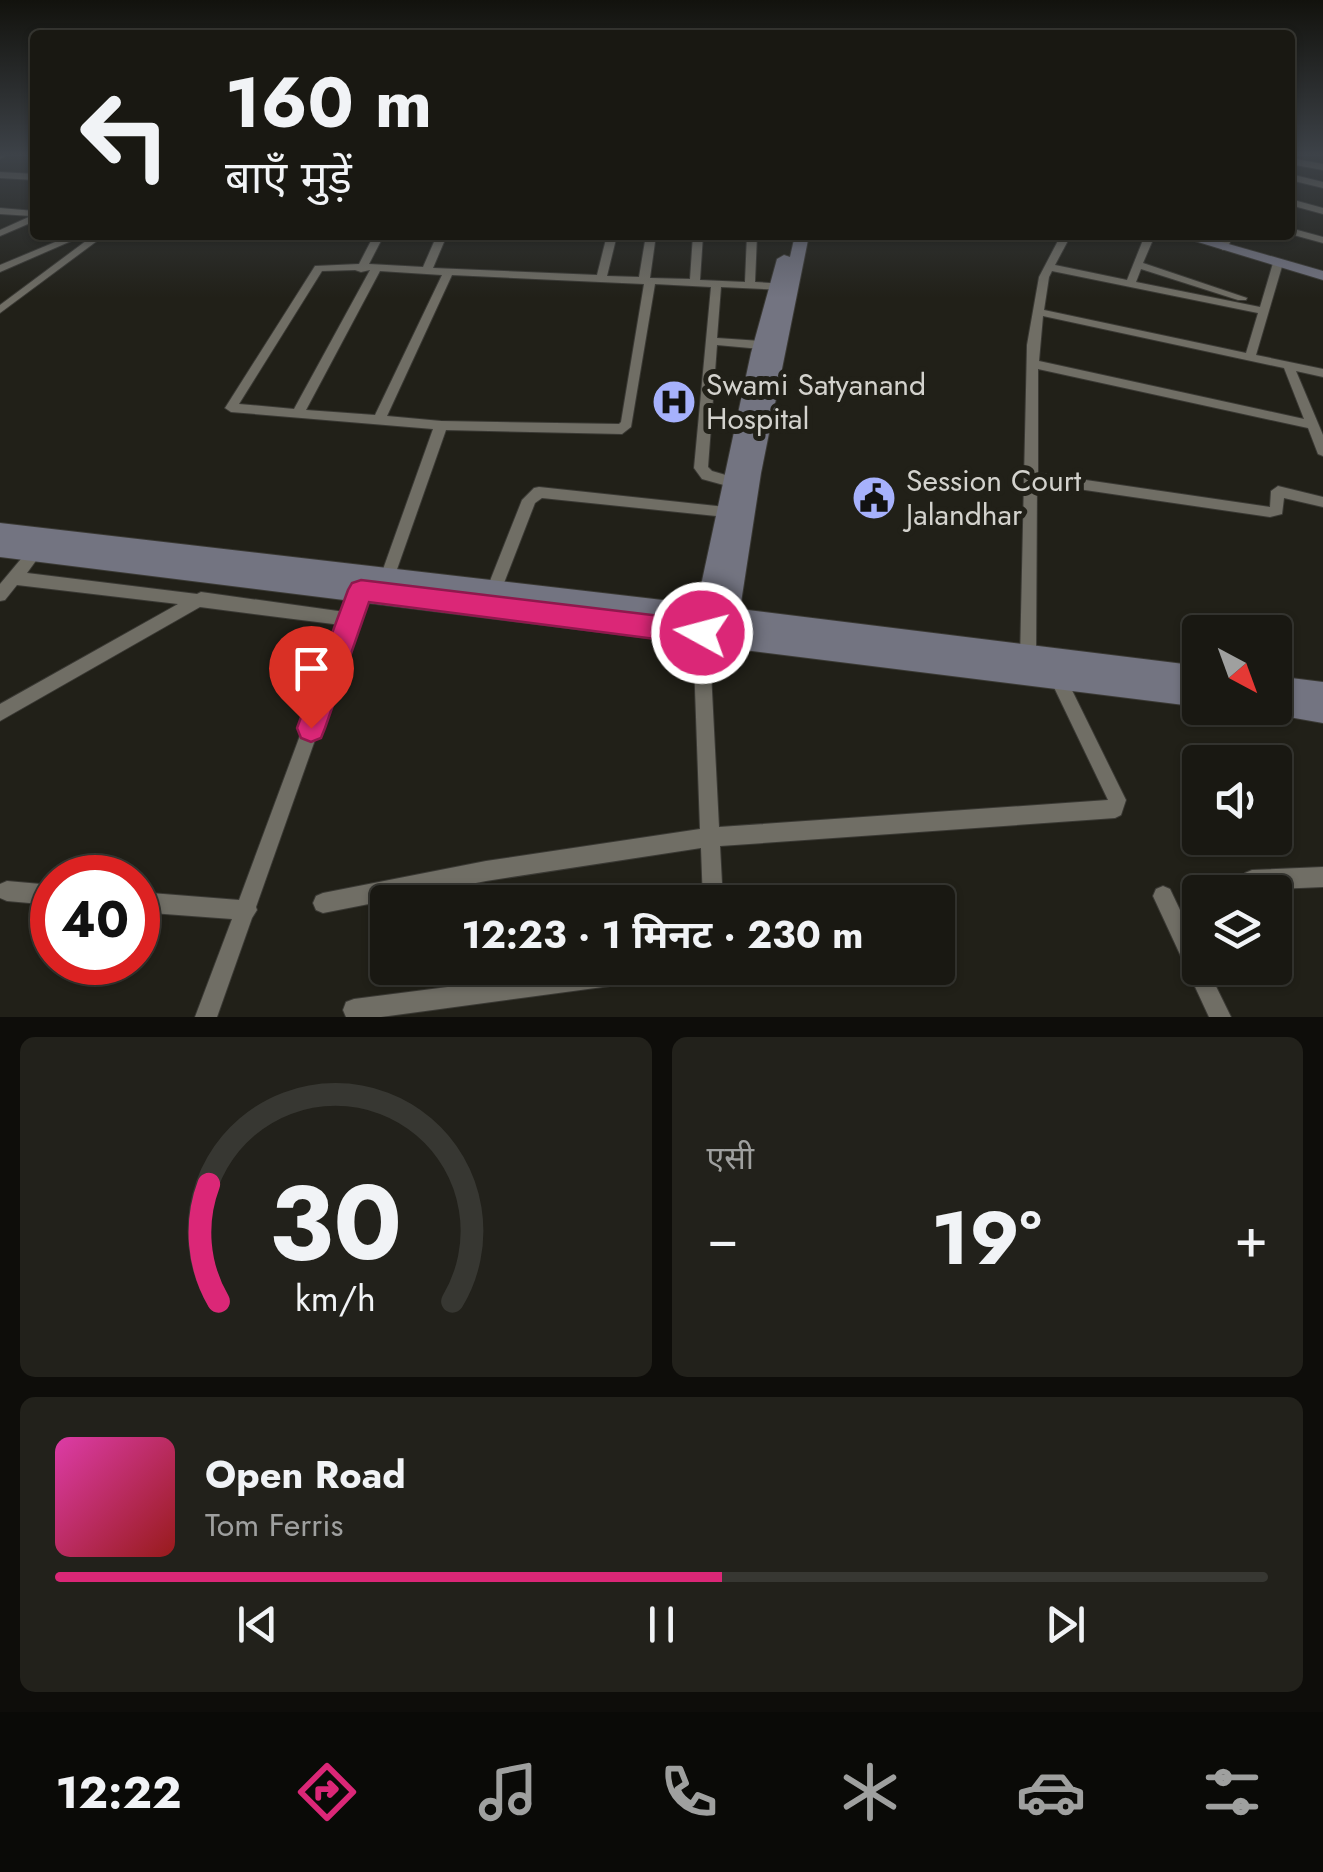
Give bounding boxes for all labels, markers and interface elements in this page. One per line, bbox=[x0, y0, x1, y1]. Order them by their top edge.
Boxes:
text: 160 m bbox=[225, 52, 432, 153]
icon: left bbox=[60, 70, 190, 200]
text: बाएँ मुड़ें bbox=[225, 145, 352, 210]
place label: Swami Satyanand Hospital bbox=[706, 363, 926, 440]
hospital icon: Swami Satyanand Hospital bbox=[651, 379, 697, 425]
place label: Session Court Jalandhar bbox=[902, 459, 1082, 536]
public building icon: Session Court Jalandhar bbox=[851, 475, 897, 521]
position arrow bbox=[650, 581, 754, 685]
north arrow bbox=[1182, 615, 1292, 725]
map controls bbox=[1182, 615, 1292, 985]
pin bbox=[269, 626, 354, 729]
icon: arrive bbox=[284, 641, 339, 696]
button: sound bbox=[1182, 745, 1292, 855]
speed limit sign: 40 bbox=[30, 855, 160, 985]
button: layers bbox=[1182, 875, 1292, 985]
text: 12:23 · 1 मिनट · 230 m bbox=[462, 907, 863, 962]
text: एसी bbox=[707, 1135, 754, 1181]
text: 30 bbox=[269, 1148, 402, 1298]
text: 19° bbox=[931, 1184, 1042, 1292]
text: − bbox=[707, 1198, 739, 1278]
text: + bbox=[1234, 1198, 1268, 1278]
text: km/h bbox=[295, 1273, 376, 1324]
text: Open Road bbox=[205, 1447, 406, 1502]
text: Tom Ferris bbox=[205, 1502, 343, 1548]
icon: previous bbox=[230, 1597, 285, 1652]
icon: pause bbox=[634, 1597, 689, 1652]
icon: next bbox=[1038, 1597, 1093, 1652]
icon: directions bbox=[292, 1757, 362, 1827]
icon: music bbox=[473, 1757, 543, 1827]
icon: phone bbox=[654, 1757, 724, 1827]
icon: climate bbox=[835, 1757, 905, 1827]
icon: car bbox=[1016, 1757, 1086, 1827]
icon: filters bbox=[1197, 1757, 1267, 1827]
text: 12:22 bbox=[56, 1760, 181, 1825]

